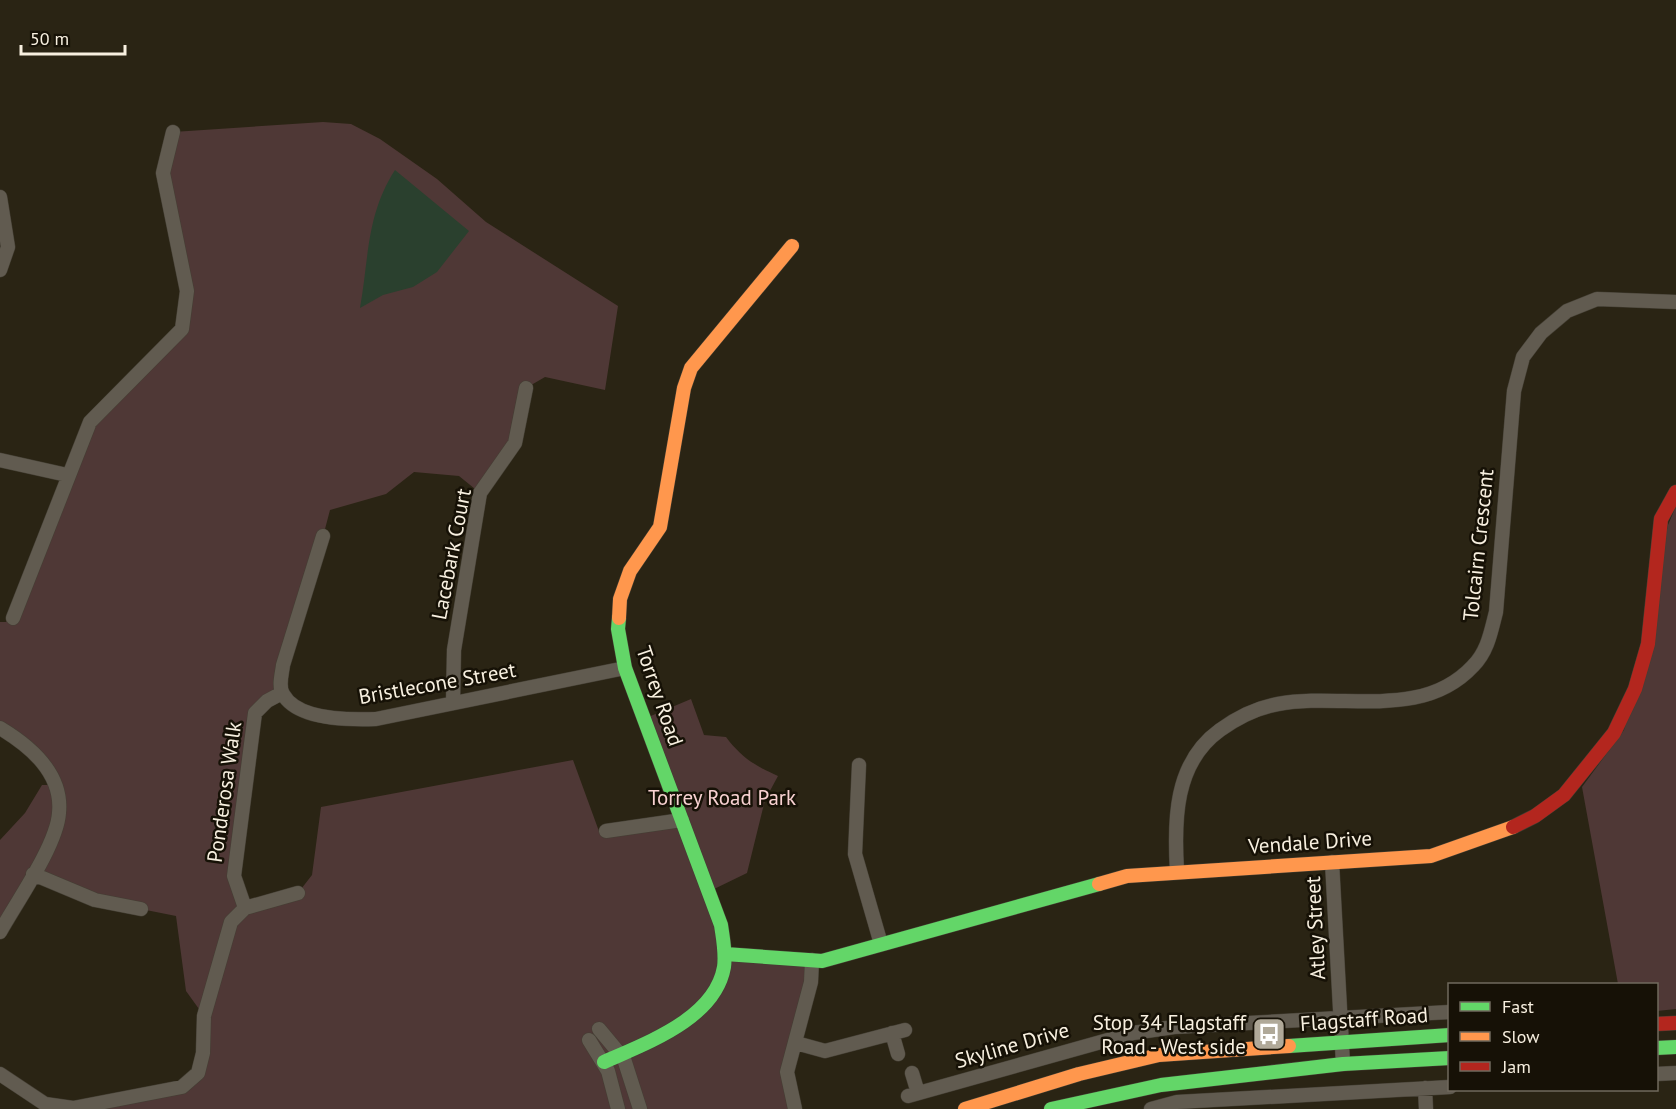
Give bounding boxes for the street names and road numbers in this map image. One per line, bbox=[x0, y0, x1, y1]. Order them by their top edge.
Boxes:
street label: Tolcairn Crescent bbox=[1457, 468, 1499, 622]
street label: Lacebark Court bbox=[425, 486, 477, 622]
street label: Torrey Road bbox=[630, 643, 690, 749]
street label: Bristlecone Street bbox=[356, 656, 518, 710]
street label: Ponderosa Walk bbox=[201, 720, 247, 864]
street label: Vendale Drive bbox=[1246, 824, 1373, 860]
street label: Atley Street bbox=[1299, 876, 1331, 980]
street label: Flagstaff Road bbox=[1299, 1001, 1429, 1037]
street label: Skyline Drive bbox=[952, 1016, 1072, 1074]

